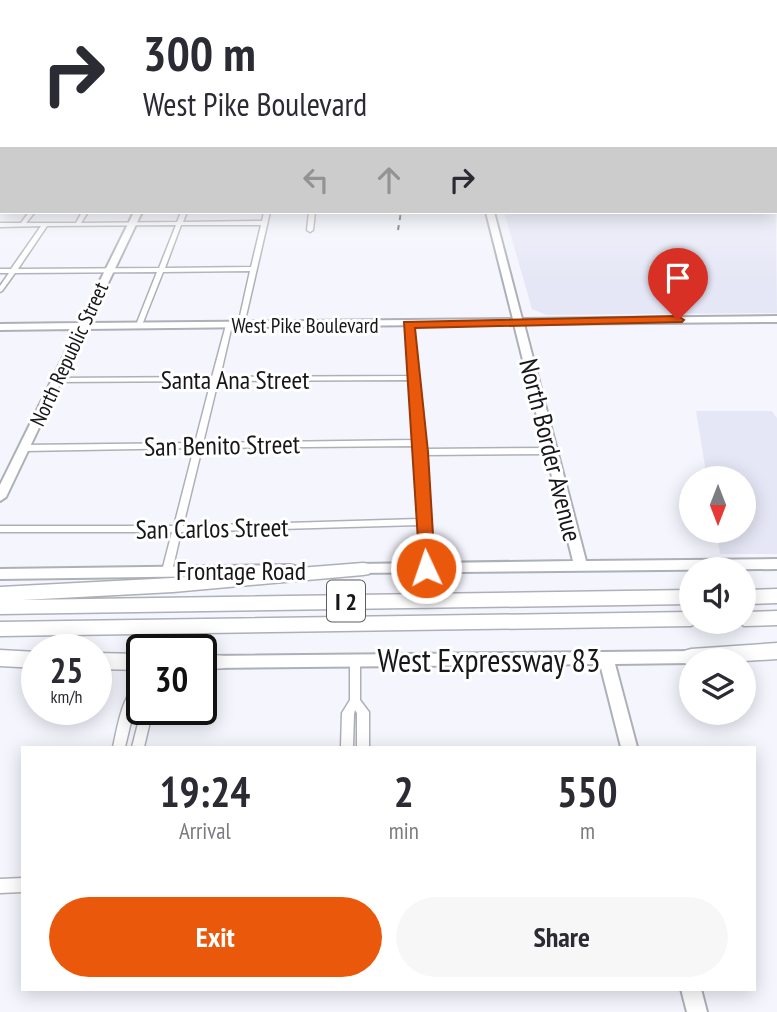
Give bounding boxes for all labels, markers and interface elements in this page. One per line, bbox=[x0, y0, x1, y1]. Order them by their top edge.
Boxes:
text: 300 m bbox=[143, 21, 256, 85]
icon: right bbox=[28, 28, 119, 119]
text: West Pike Boulevard bbox=[143, 83, 367, 125]
icon: left bbox=[297, 161, 335, 199]
icon: ahead bbox=[370, 161, 408, 199]
icon: right bbox=[443, 161, 481, 199]
pin bbox=[648, 248, 708, 320]
icon: arrive bbox=[659, 259, 697, 297]
street label: North Republic Street bbox=[24, 277, 114, 430]
street label: West Pike Boulevard bbox=[231, 312, 379, 339]
street label: North Border Avenue bbox=[512, 355, 590, 545]
street label: Santa Ana Street bbox=[161, 363, 309, 396]
street label: San Benito Street bbox=[144, 427, 300, 463]
north arrow bbox=[679, 466, 756, 542]
map controls bbox=[679, 466, 756, 725]
street label: San Carlos Street bbox=[135, 510, 289, 546]
position arrow bbox=[389, 531, 463, 605]
street label: Frontage Road bbox=[176, 554, 306, 587]
button: sound bbox=[679, 557, 756, 634]
road number: I 2 bbox=[327, 580, 365, 622]
speed limit sign: 30 bbox=[126, 634, 217, 725]
street label: West Expressway 83 bbox=[378, 639, 600, 681]
text: 25 bbox=[50, 647, 83, 693]
button: layers bbox=[679, 648, 756, 725]
text: km/h bbox=[51, 685, 82, 708]
text: 19:24 bbox=[159, 764, 250, 819]
text: 2 bbox=[394, 764, 414, 819]
text: 550 bbox=[557, 764, 618, 819]
text: Arrival bbox=[179, 816, 231, 845]
text: min bbox=[389, 816, 419, 845]
text: m bbox=[580, 816, 595, 845]
button: Exit bbox=[49, 897, 382, 977]
button: Share bbox=[396, 897, 728, 977]

